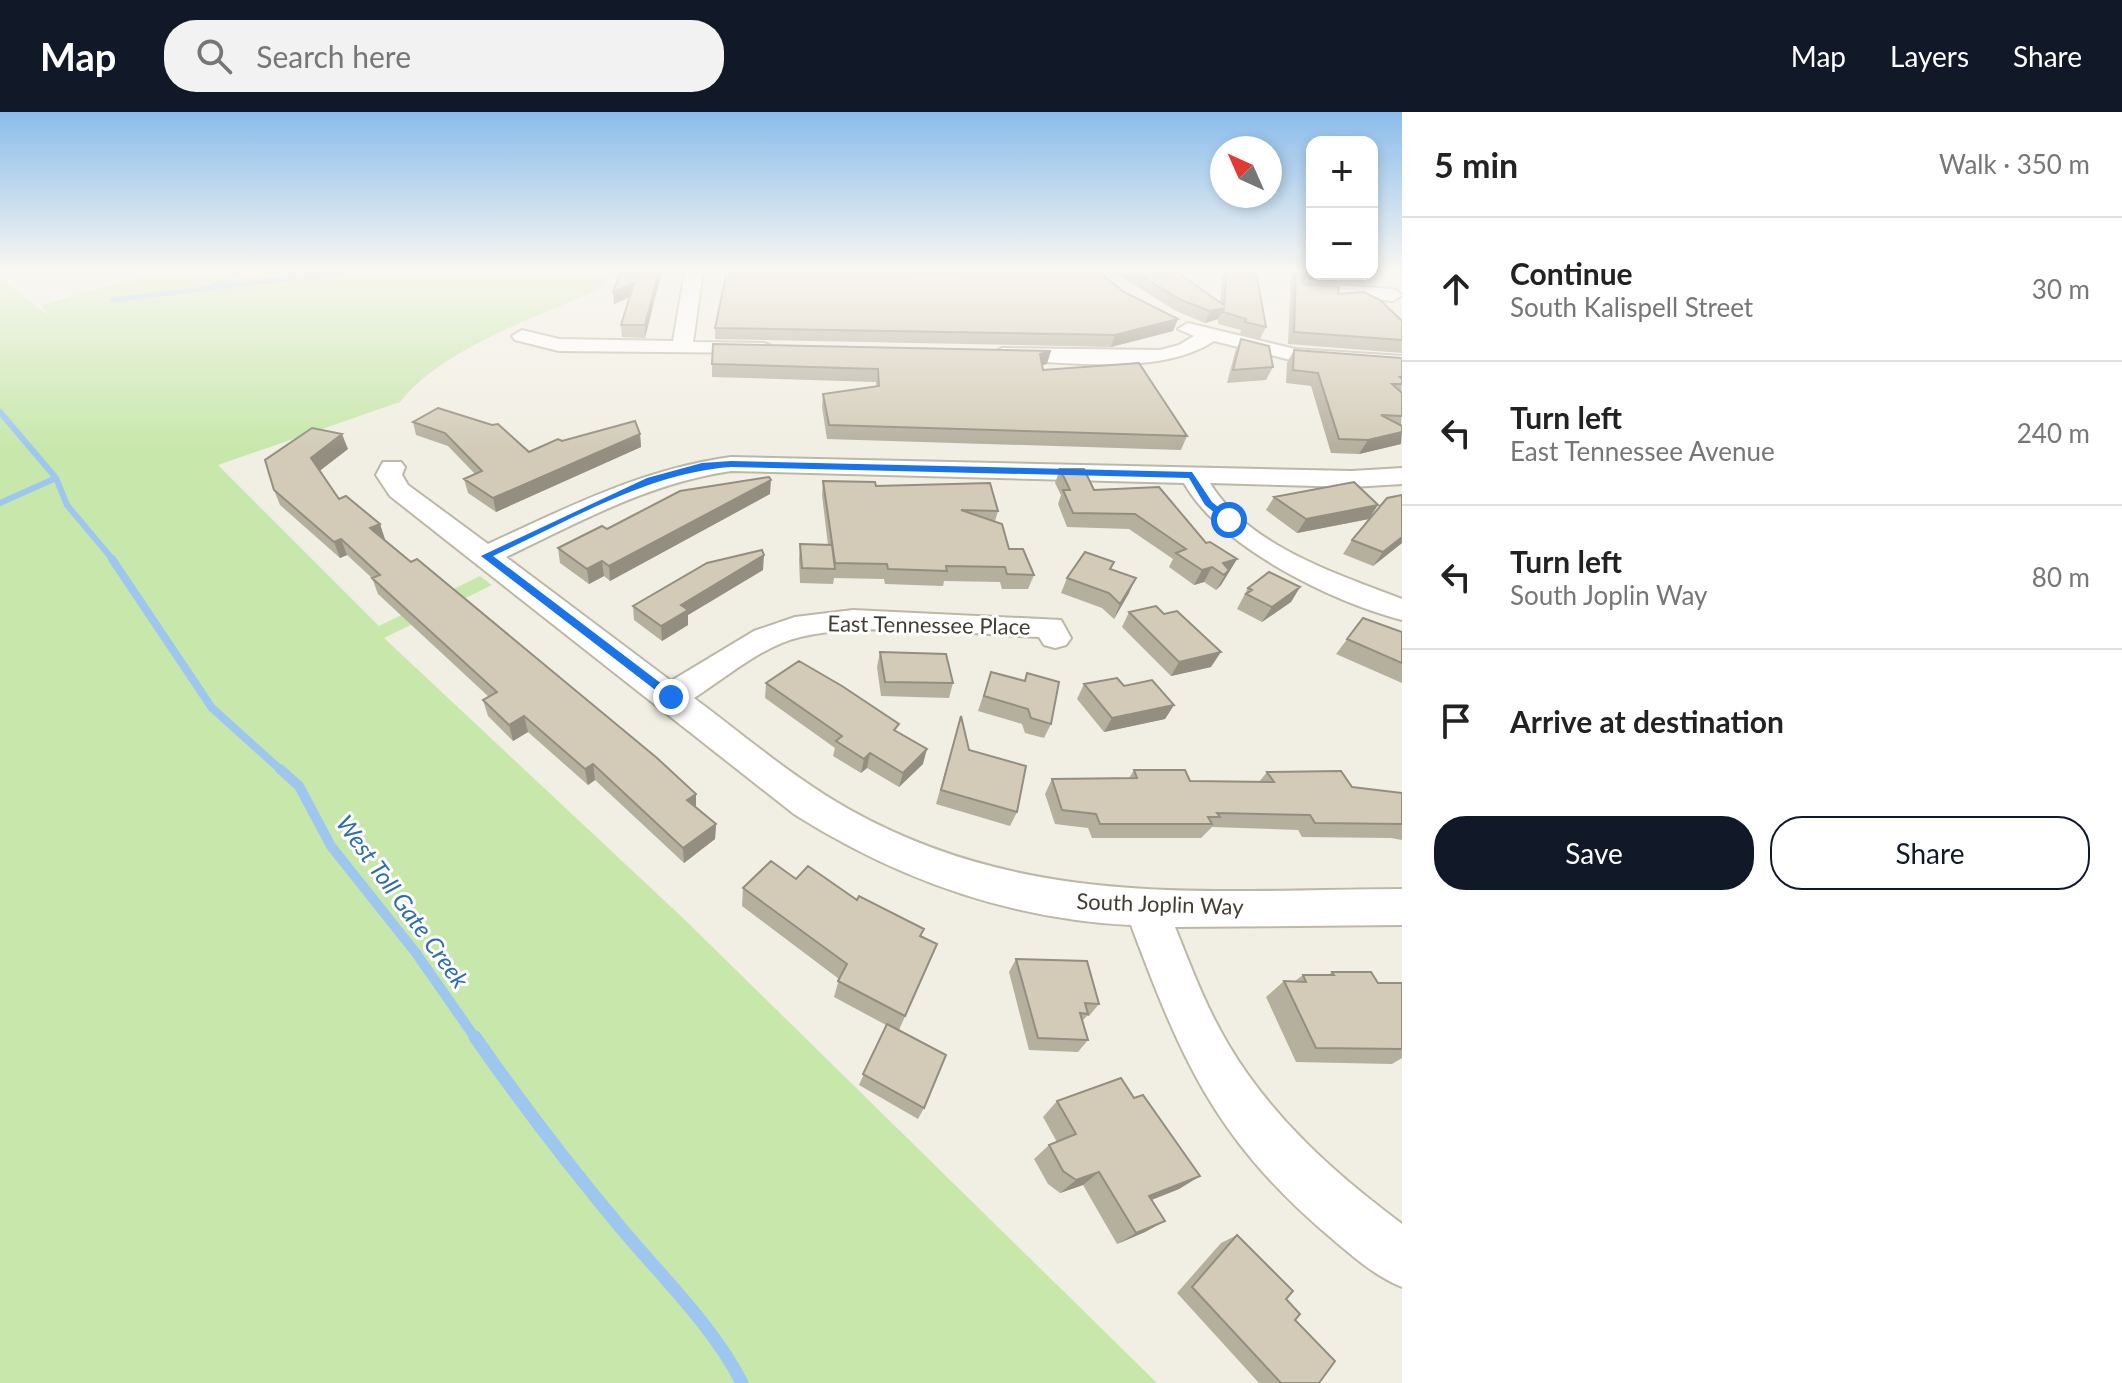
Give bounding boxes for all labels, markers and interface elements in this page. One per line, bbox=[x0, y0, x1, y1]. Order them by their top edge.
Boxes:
search box bbox=[164, 20, 724, 92]
text: Map bbox=[40, 33, 116, 79]
icon: search bbox=[192, 34, 236, 78]
text: Search here bbox=[256, 38, 411, 74]
text: Map bbox=[1791, 39, 1846, 73]
text: Layers bbox=[1890, 39, 1969, 73]
text: Share bbox=[2013, 39, 2082, 73]
north arrow bbox=[1210, 136, 1282, 208]
map controls bbox=[1306, 136, 1378, 280]
button: + bbox=[1306, 136, 1378, 208]
text: 5 min bbox=[1434, 144, 1518, 185]
text: Walk · 350 m bbox=[1939, 148, 2090, 180]
button: − bbox=[1306, 208, 1378, 280]
text: Continue bbox=[1510, 255, 1633, 291]
icon: ahead bbox=[1434, 267, 1478, 311]
text: 30 m bbox=[2032, 273, 2090, 305]
text: South Kalispell Street bbox=[1510, 291, 1753, 323]
text: Turn left bbox=[1510, 399, 1622, 435]
icon: left bbox=[1434, 411, 1478, 455]
text: 240 m bbox=[2017, 417, 2090, 449]
text: East Tennessee Avenue bbox=[1510, 435, 1775, 467]
route start bbox=[1211, 502, 1247, 538]
text: Turn left bbox=[1510, 543, 1622, 579]
icon: left bbox=[1434, 555, 1478, 599]
text: 80 m bbox=[2032, 561, 2090, 593]
text: South Joplin Way bbox=[1510, 579, 1707, 611]
street label: East Tennessee Place bbox=[827, 609, 1031, 640]
route end bbox=[653, 679, 689, 715]
icon: arrive bbox=[1434, 699, 1478, 743]
text: Arrive at destination bbox=[1510, 703, 1784, 739]
water label: West Toll Gate Creek bbox=[331, 809, 476, 994]
button: Save bbox=[1434, 816, 1754, 890]
button: Share bbox=[1770, 816, 2090, 890]
street label: South Joplin Way bbox=[1076, 887, 1245, 920]

